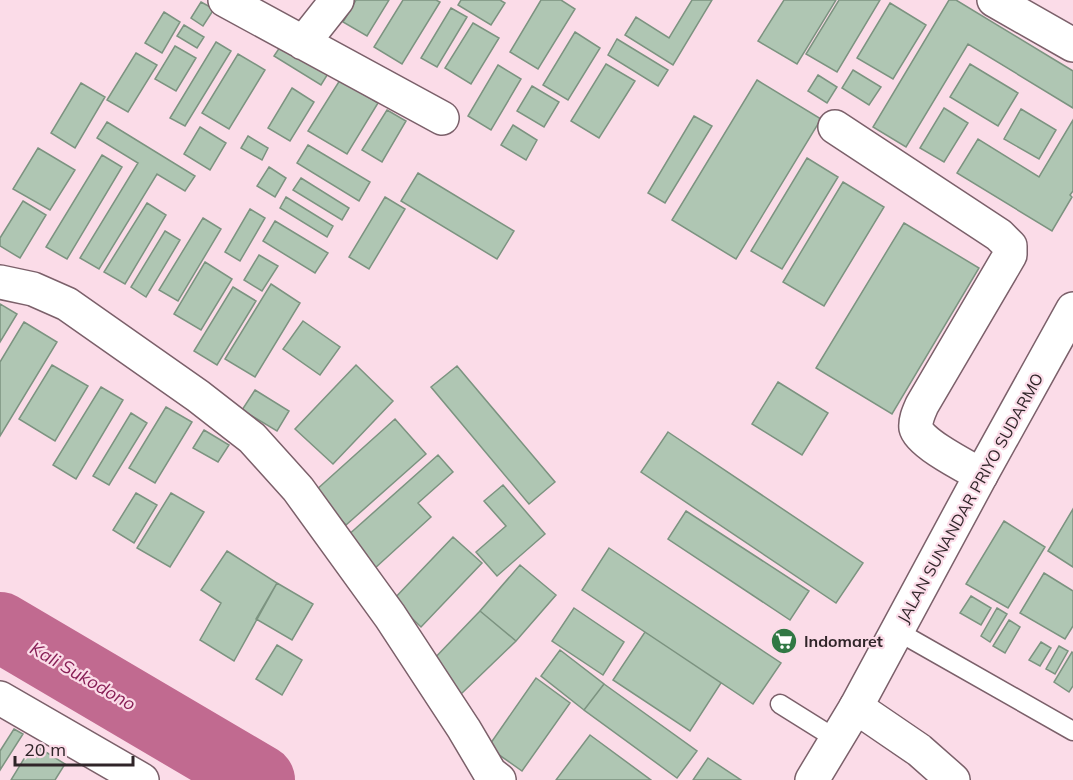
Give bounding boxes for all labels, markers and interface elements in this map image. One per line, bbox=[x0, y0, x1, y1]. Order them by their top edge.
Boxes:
street label: JALAN SUNANDAR PRIYO SUDARMO bbox=[893, 369, 1047, 627]
supermarket icon: Indomaret bbox=[769, 626, 799, 656]
place label: Indomaret bbox=[804, 631, 883, 651]
water label: Kali Sukodono bbox=[26, 636, 140, 716]
scale bar bbox=[15, 729, 134, 767]
text: 20 m bbox=[24, 738, 66, 761]

